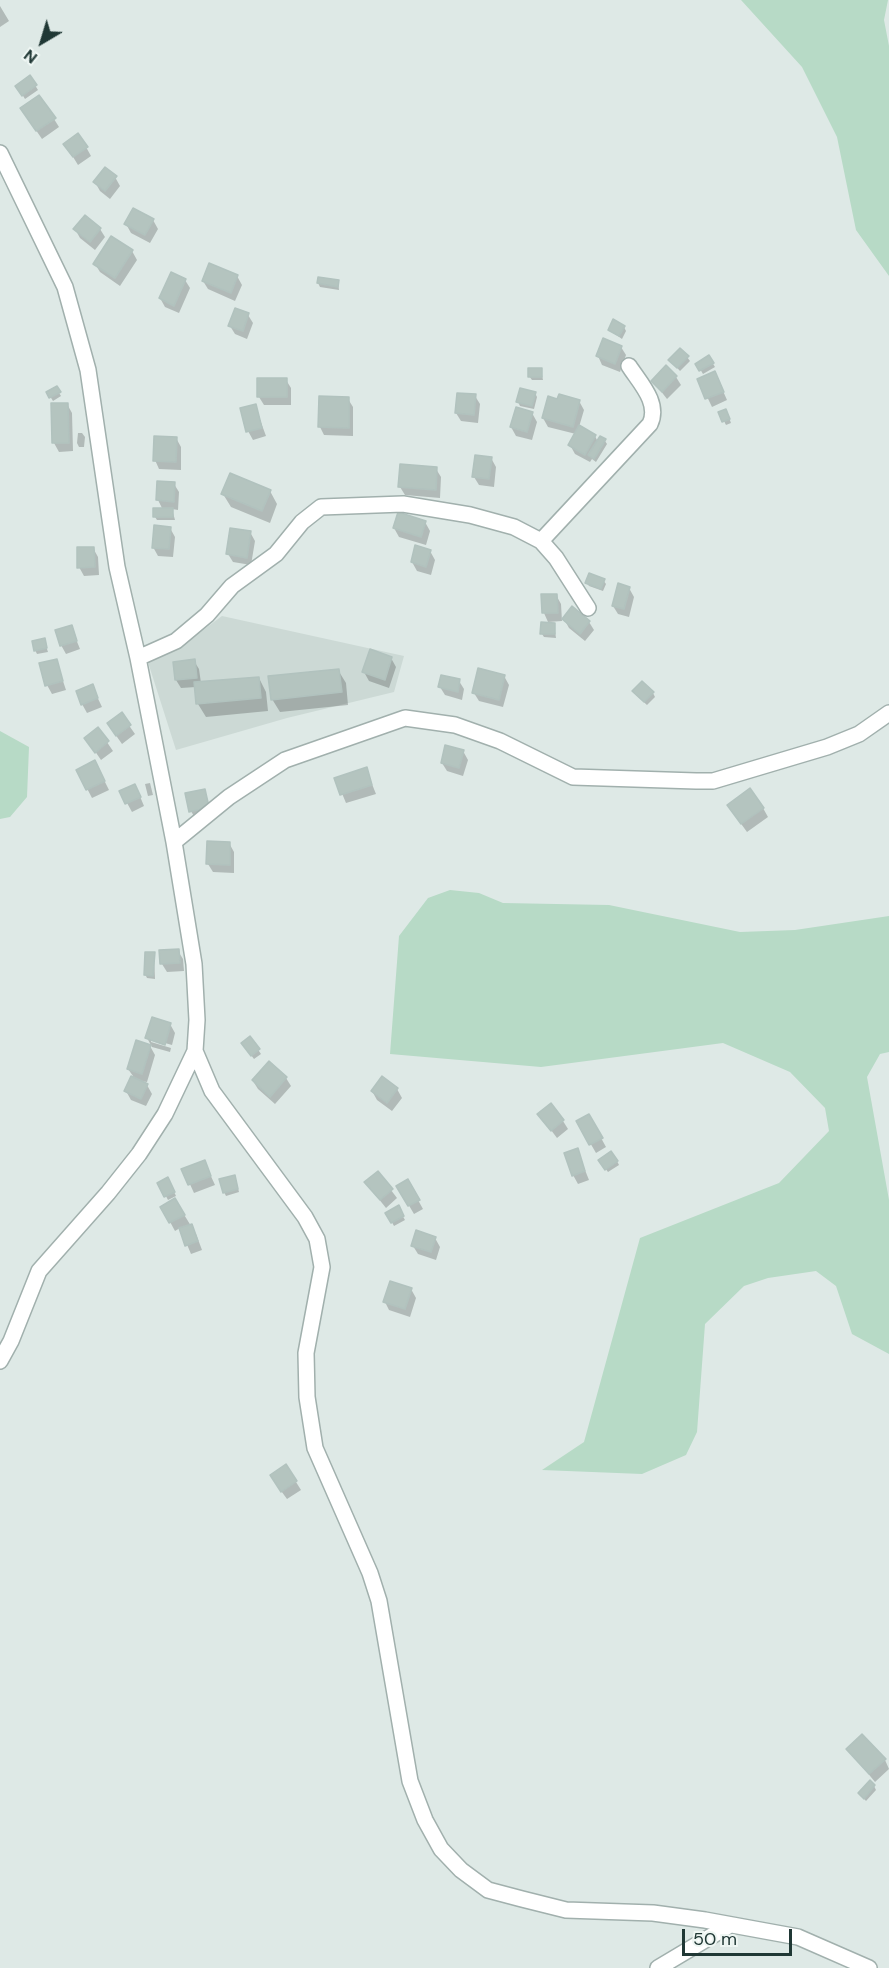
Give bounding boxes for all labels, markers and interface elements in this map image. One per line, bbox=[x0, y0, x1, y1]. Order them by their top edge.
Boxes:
north arrow bbox=[12, 12, 72, 72]
text: N bbox=[20, 45, 42, 68]
scale bar bbox=[685, 1917, 794, 1955]
text: 50 m bbox=[693, 1927, 737, 1951]

